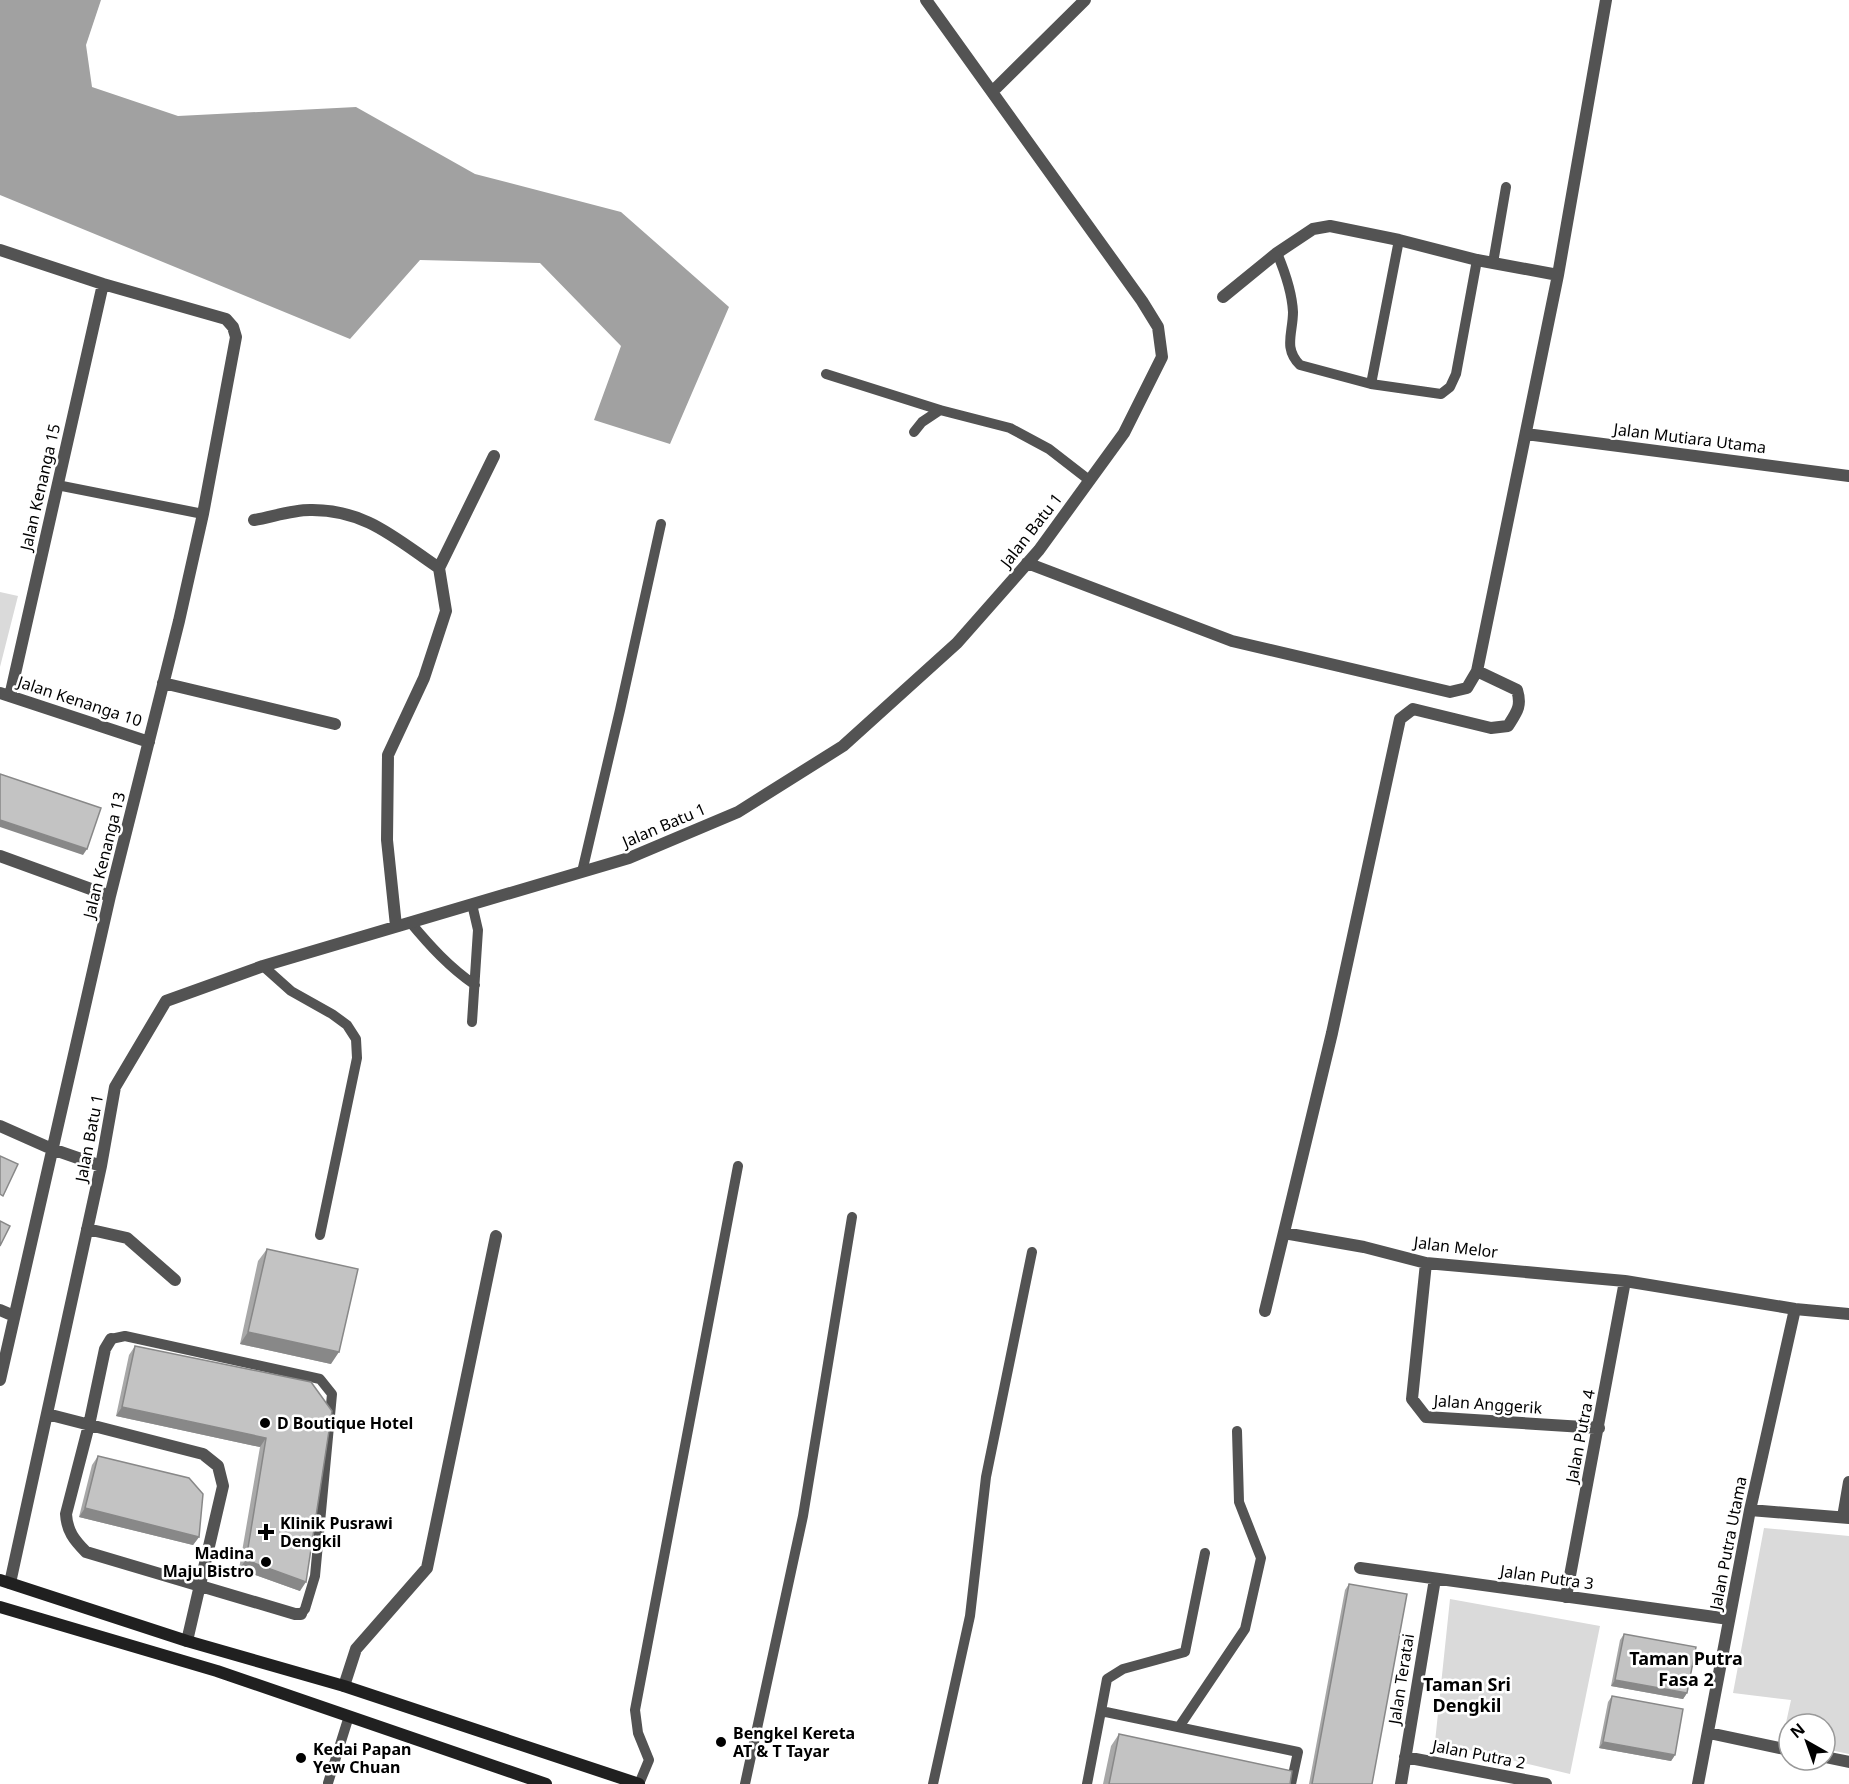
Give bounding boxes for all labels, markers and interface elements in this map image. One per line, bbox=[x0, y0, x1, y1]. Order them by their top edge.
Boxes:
street label: Jalan Mutiara Utama bbox=[1610, 417, 1768, 458]
street label: Jalan Kenanga 15 bbox=[14, 421, 65, 554]
street label: Jalan Batu 1 bbox=[994, 488, 1067, 573]
street label: Jalan Kenanga 10 bbox=[13, 670, 145, 731]
street label: Jalan Kenanga 13 bbox=[77, 790, 130, 922]
street label: Jalan Batu 1 bbox=[617, 798, 709, 853]
street label: Jalan Batu 1 bbox=[69, 1092, 108, 1186]
street label: Jalan Melor bbox=[1411, 1231, 1500, 1263]
street label: Jalan Putra 4 bbox=[1560, 1388, 1600, 1486]
street label: Jalan Anggerik bbox=[1431, 1389, 1543, 1419]
place label: D Boutique Hotel bbox=[277, 1412, 413, 1434]
marker: D Boutique Hotel bbox=[258, 1416, 272, 1430]
street label: Jalan Putra Utama bbox=[1704, 1474, 1752, 1614]
place label: Klinik Pusrawi Dengkil bbox=[280, 1512, 393, 1552]
marker: Klinik Pusrawi Dengkil bbox=[257, 1523, 275, 1541]
place label: Madina Maju Bistro bbox=[163, 1542, 254, 1582]
marker: Madina Maju Bistro bbox=[259, 1555, 273, 1569]
street label: Jalan Putra 3 bbox=[1497, 1559, 1595, 1594]
street label: Jalan Teratai bbox=[1383, 1632, 1419, 1728]
district label: Taman Putra Fasa 2 bbox=[1629, 1646, 1743, 1691]
district label: Taman Sri Dengkil bbox=[1423, 1672, 1511, 1717]
north arrow bbox=[1777, 1712, 1837, 1772]
text: N bbox=[1785, 1718, 1809, 1743]
place label: Bengkel Kereta AT & T Tayar bbox=[733, 1722, 855, 1762]
street label: Jalan Putra 2 bbox=[1429, 1734, 1527, 1774]
marker: Bengkel Kereta AT & T Tayar bbox=[714, 1735, 728, 1749]
place label: Kedai Papan Yew Chuan bbox=[313, 1738, 411, 1778]
marker: Kedai Papan Yew Chuan bbox=[294, 1751, 308, 1765]

